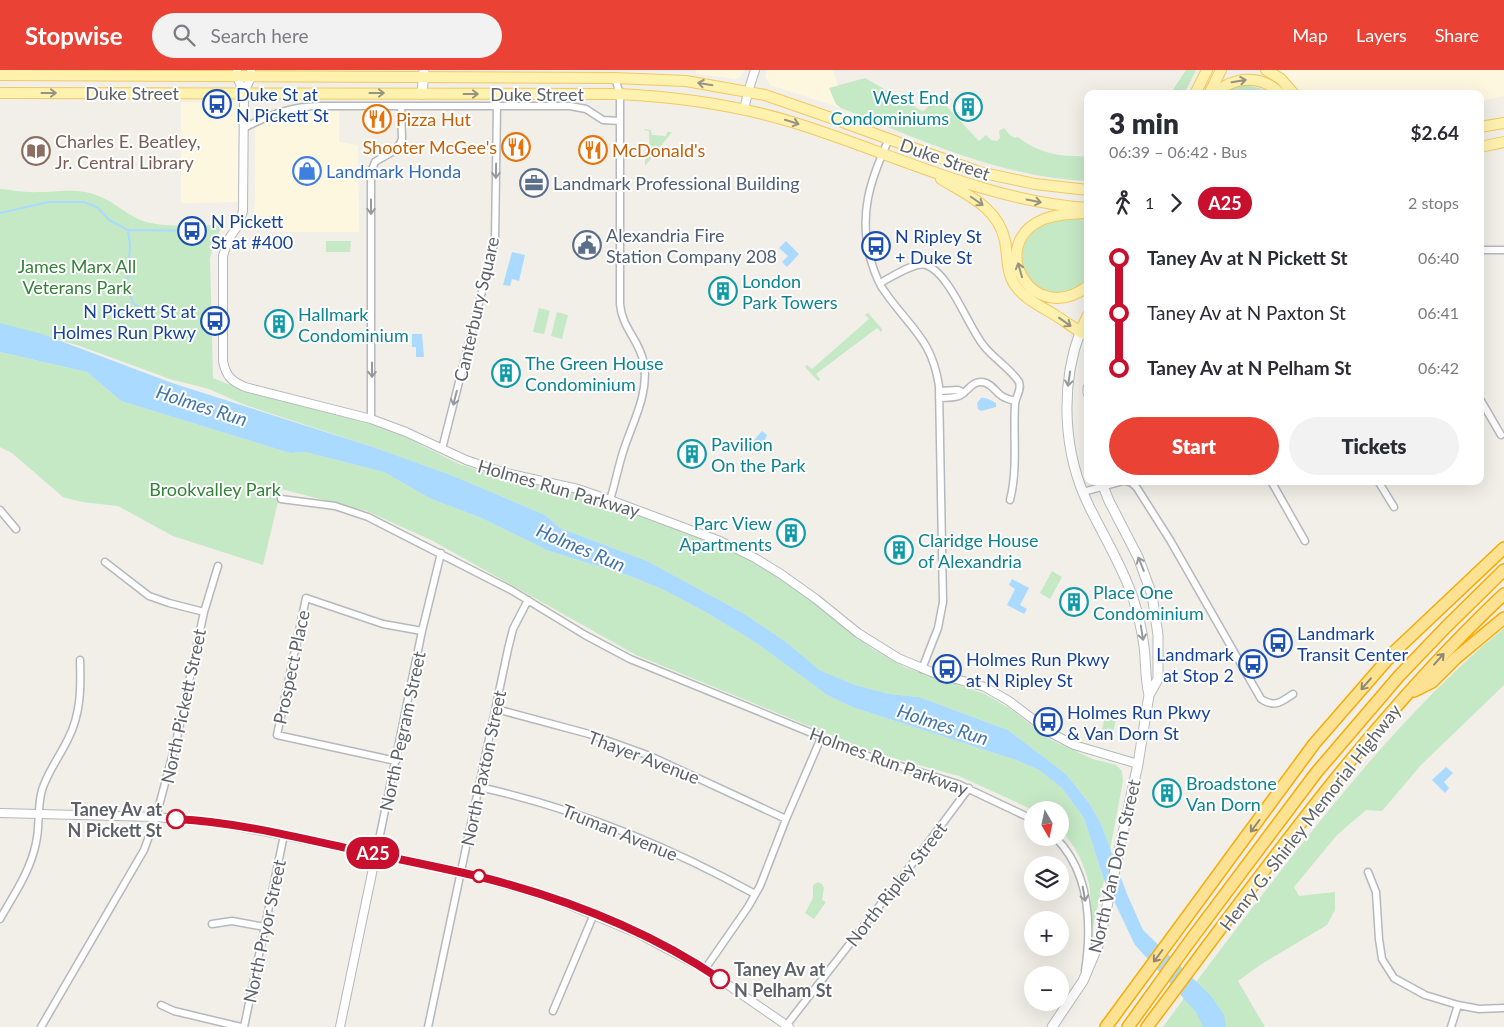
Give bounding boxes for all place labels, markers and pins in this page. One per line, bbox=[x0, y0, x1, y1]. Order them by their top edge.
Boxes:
place label: Duke St at N Pickett St bbox=[236, 83, 329, 126]
place label: West End Condominiums bbox=[830, 86, 949, 129]
bus stop icon: Duke St at N Pickett St bbox=[202, 89, 232, 119]
building icon: West End Condominiums bbox=[953, 92, 983, 122]
restaurant icon: Pizza Hut bbox=[362, 104, 392, 134]
place label: Pizza Hut bbox=[396, 108, 472, 130]
place label: Charles E. Beatley, Jr. Central Library bbox=[55, 130, 200, 173]
restaurant icon: Shooter McGee's bbox=[501, 132, 531, 162]
restaurant icon: McDonald's bbox=[578, 135, 608, 165]
library icon: Charles E. Beatley, Jr. Central Library bbox=[21, 136, 51, 166]
place label: Shooter McGee's bbox=[363, 136, 497, 158]
place label: McDonald's bbox=[612, 139, 706, 161]
shop icon: Landmark Honda bbox=[292, 156, 322, 186]
place label: Landmark Honda bbox=[326, 160, 461, 182]
office icon: Landmark Professional Building bbox=[519, 168, 549, 198]
place label: Landmark Professional Building bbox=[553, 172, 800, 194]
place label: N Pickett St at #400 bbox=[211, 210, 293, 253]
bus stop icon: N Pickett St at #400 bbox=[177, 216, 207, 246]
place label: Alexandria Fire Station Company 208 bbox=[606, 224, 777, 267]
place label: N Ripley St + Duke St bbox=[895, 225, 982, 268]
public building icon: Alexandria Fire Station Company 208 bbox=[572, 230, 602, 260]
bus stop icon: N Ripley St + Duke St bbox=[861, 231, 891, 261]
place label: London Park Towers bbox=[742, 270, 838, 313]
building icon: London Park Towers bbox=[708, 276, 738, 306]
place label: N Pickett St at Holmes Run Pkwy bbox=[52, 300, 197, 343]
place label: Hallmark Condominium bbox=[298, 303, 409, 346]
bus stop icon: N Pickett St at Holmes Run Pkwy bbox=[200, 306, 230, 336]
building icon: Hallmark Condominium bbox=[264, 309, 294, 339]
place label: The Green House Condominium bbox=[525, 352, 663, 395]
building icon: The Green House Condominium bbox=[491, 358, 521, 388]
place label: Pavilion On the Park bbox=[711, 433, 807, 476]
building icon: Pavilion On the Park bbox=[677, 439, 707, 469]
place label: Parc View Apartments bbox=[679, 512, 772, 555]
building icon: Parc View Apartments bbox=[776, 518, 806, 548]
place label: Claridge House of Alexandria bbox=[918, 529, 1039, 572]
building icon: Claridge House of Alexandria bbox=[884, 535, 914, 565]
place label: Place One Condominium bbox=[1093, 581, 1204, 624]
building icon: Place One Condominium bbox=[1059, 587, 1089, 617]
place label: Landmark Transit Center bbox=[1297, 622, 1408, 665]
bus stop icon: Landmark Transit Center bbox=[1263, 628, 1293, 658]
place label: Landmark at Stop 2 bbox=[1156, 643, 1235, 686]
place label: Holmes Run Pkwy at N Ripley St bbox=[966, 648, 1110, 691]
bus stop icon: Landmark at Stop 2 bbox=[1238, 649, 1268, 679]
bus stop icon: Holmes Run Pkwy at N Ripley St bbox=[932, 654, 962, 684]
place label: Holmes Run Pkwy & Van Dorn St bbox=[1067, 701, 1211, 744]
bus stop icon: Holmes Run Pkwy & Van Dorn St bbox=[1033, 707, 1063, 737]
place label: Broadstone Van Dorn bbox=[1186, 772, 1277, 815]
building icon: Broadstone Van Dorn bbox=[1152, 778, 1182, 808]
place label: Taney Av at N Pickett St bbox=[68, 798, 162, 841]
marker: Taney Av at N Pickett St bbox=[166, 809, 186, 829]
unlabelled marker bbox=[472, 869, 486, 883]
place label: Taney Av at N Pelham St bbox=[734, 958, 832, 1001]
marker: Taney Av at N Pelham St bbox=[710, 969, 730, 989]

